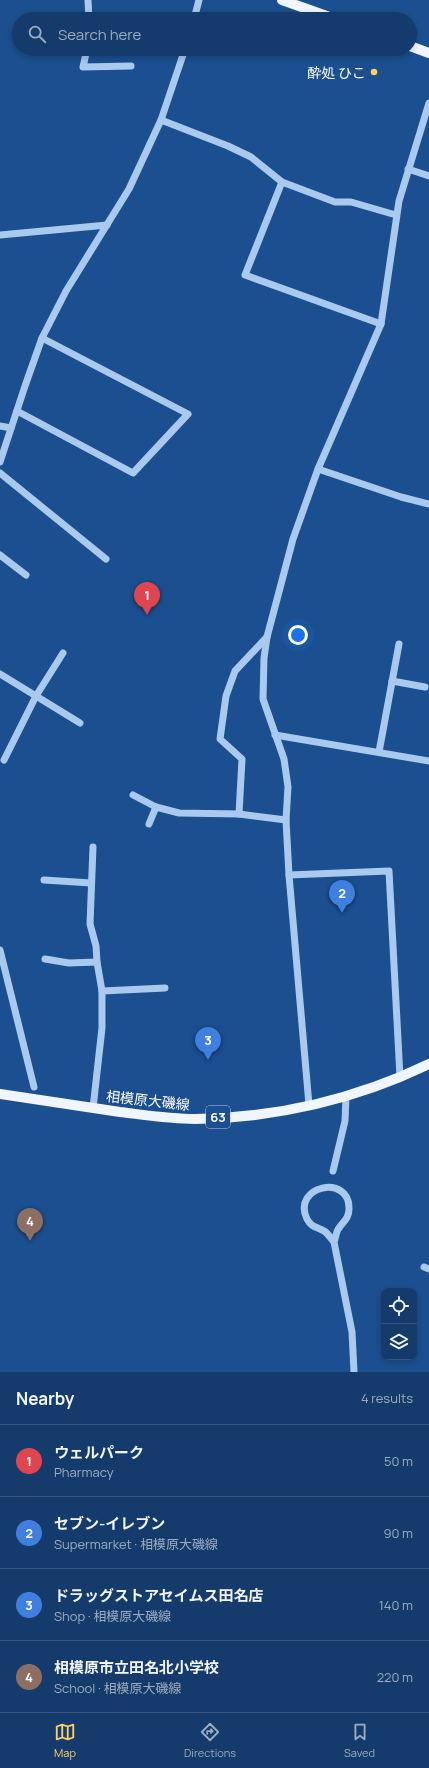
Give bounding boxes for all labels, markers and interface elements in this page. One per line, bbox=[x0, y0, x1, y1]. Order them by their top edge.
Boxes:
search box bbox=[12, 12, 417, 56]
icon: search bbox=[26, 23, 48, 45]
text: Search here bbox=[58, 24, 141, 45]
place label: 酔処 ひこ bbox=[307, 63, 366, 82]
marker: 酔処 ひこ bbox=[369, 67, 379, 77]
pin: 1 bbox=[134, 582, 160, 615]
your location bbox=[288, 625, 308, 645]
pin: 2 bbox=[329, 880, 355, 913]
pin: 3 bbox=[195, 1027, 221, 1060]
street label: 相模原大磯線 bbox=[105, 1086, 191, 1114]
road number: 63 bbox=[206, 1106, 230, 1128]
pin: 4 bbox=[17, 1208, 43, 1241]
map controls bbox=[381, 1288, 417, 1360]
button: locate bbox=[381, 1288, 417, 1324]
button: layers bbox=[381, 1324, 417, 1360]
text: Nearby bbox=[16, 1387, 74, 1410]
text: 4 results bbox=[361, 1389, 413, 1407]
text: ウェルパーク bbox=[54, 1442, 144, 1463]
text: 1 bbox=[26, 1452, 32, 1470]
text: 50 m bbox=[384, 1452, 413, 1470]
text: Pharmacy bbox=[54, 1463, 114, 1481]
text: セブン-イレブン bbox=[54, 1513, 165, 1534]
text: 2 bbox=[25, 1524, 33, 1542]
text: 90 m bbox=[383, 1524, 413, 1542]
text: Supermarket · 相模原大磯線 bbox=[54, 1535, 218, 1553]
text: ドラッグストアセイムス田名店 bbox=[54, 1585, 263, 1606]
text: 3 bbox=[25, 1596, 33, 1614]
text: 140 m bbox=[379, 1596, 413, 1614]
text: Shop · 相模原大磯線 bbox=[54, 1607, 171, 1625]
text: 相模原市立田名北小学校 bbox=[54, 1657, 219, 1678]
text: 4 bbox=[25, 1668, 33, 1686]
text: 220 m bbox=[377, 1668, 413, 1686]
text: School · 相模原大磯線 bbox=[54, 1679, 182, 1697]
tab: Map bbox=[54, 1721, 76, 1760]
tab: Directions bbox=[184, 1721, 236, 1760]
tab: Saved bbox=[344, 1721, 375, 1760]

